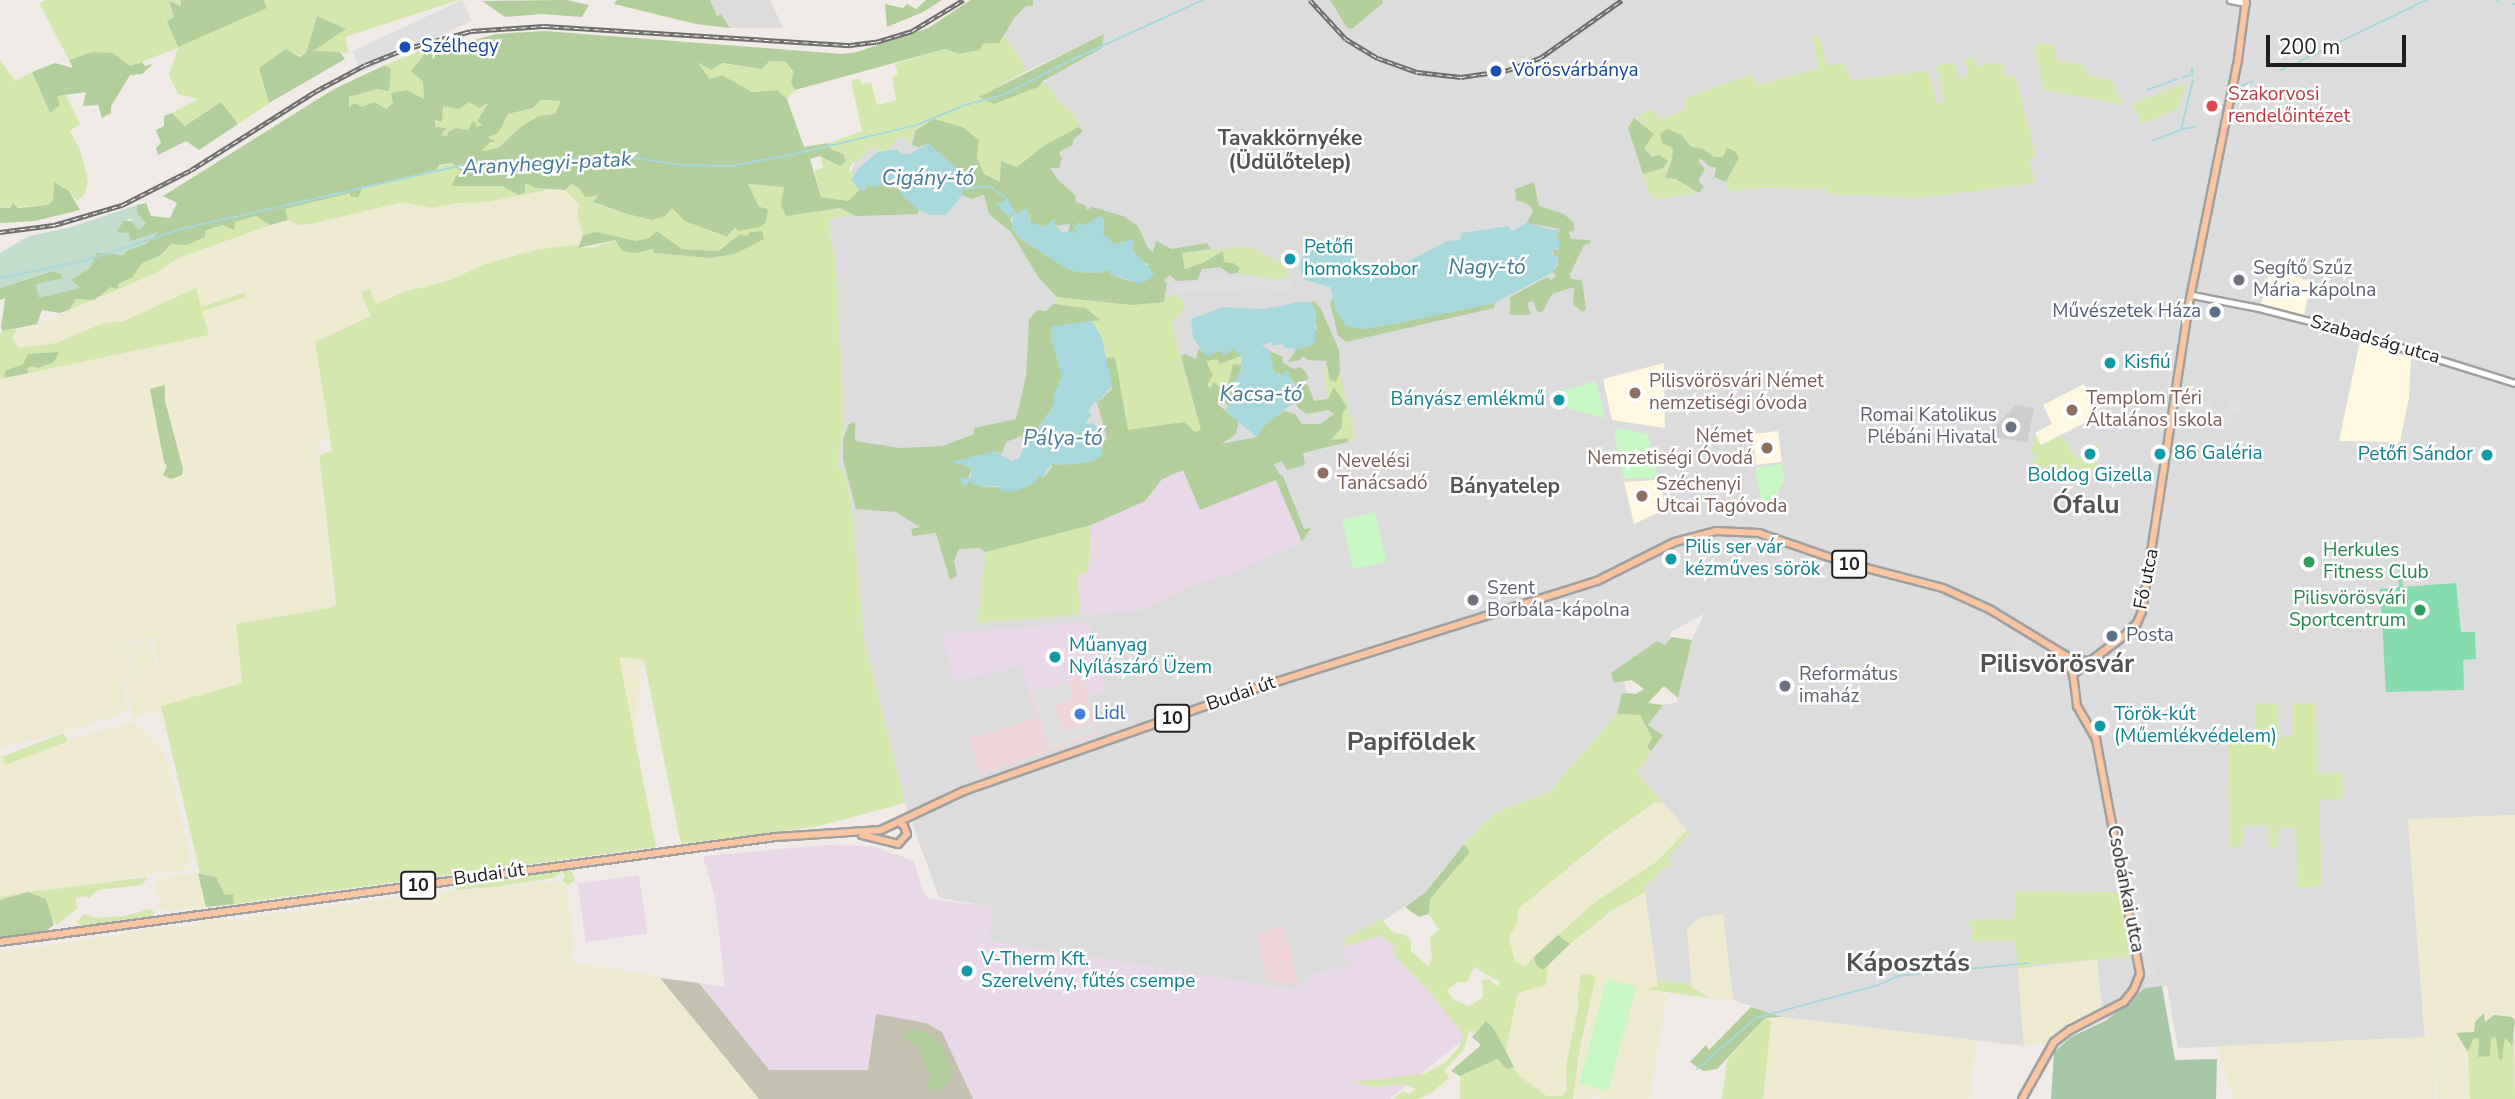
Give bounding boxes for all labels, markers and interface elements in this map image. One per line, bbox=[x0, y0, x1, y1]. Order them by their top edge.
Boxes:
scale bar bbox=[2270, 21, 2410, 65]
text: 200 m bbox=[2279, 33, 2340, 61]
place label: Szélhegy bbox=[421, 36, 499, 58]
marker: Szélhegy bbox=[395, 37, 415, 57]
place label: Vörösvárbánya bbox=[1512, 60, 1639, 82]
marker: Vörösvárbánya bbox=[1486, 61, 1506, 81]
place label: Szakorvosi rendelőintézet bbox=[2228, 84, 2350, 128]
marker: Szakorvosi rendelőintézet bbox=[2202, 96, 2222, 116]
district label: Tavakkörnyéke (Üdülőtelep) bbox=[1218, 125, 1362, 175]
water label: Aranyhegyi-patak bbox=[462, 146, 632, 180]
water label: Cigány-tó bbox=[882, 165, 974, 191]
place label: Petőfi homokszobor bbox=[1304, 237, 1418, 281]
marker: Petőfi homokszobor bbox=[1282, 251, 1298, 267]
water label: Nagy-tó bbox=[1448, 254, 1526, 280]
place label: Segítő Szűz Mária-kápolna bbox=[2253, 258, 2376, 302]
marker: Segítő Szűz Mária-kápolna bbox=[2231, 272, 2247, 288]
place label: Művészetek Háza bbox=[2052, 301, 2201, 323]
marker: Művészetek Háza bbox=[2207, 304, 2223, 320]
street label: Szabadság utca bbox=[2307, 311, 2443, 369]
place label: Kisfiú bbox=[2124, 352, 2171, 374]
marker: Kisfiú bbox=[2102, 355, 2118, 371]
place label: Pilisvörösvári Német nemzetiségi óvoda bbox=[1649, 371, 1824, 415]
water label: Kacsa-tó bbox=[1219, 381, 1303, 407]
marker: Pilisvörösvári Német nemzetiségi óvoda bbox=[1627, 385, 1643, 401]
place label: Templom Téri Általános Iskola bbox=[2086, 388, 2223, 432]
place label: Bányász emlékmű bbox=[1391, 389, 1545, 411]
marker: Bányász emlékmű bbox=[1551, 392, 1567, 408]
marker: Templom Téri Általános Iskola bbox=[2064, 402, 2080, 418]
place label: Romai Katolikus Plébáni Hivatal bbox=[1860, 405, 1997, 449]
marker: Romai Katolikus Plébáni Hivatal bbox=[2003, 419, 2019, 435]
water label: Pálya-tó bbox=[1023, 425, 1103, 451]
place label: Német Nemzetiségi Óvodá bbox=[1587, 426, 1753, 470]
marker: Német Nemzetiségi Óvodá bbox=[1759, 440, 1775, 456]
place label: 86 Galéria bbox=[2174, 443, 2262, 465]
place label: Petőfi Sándor bbox=[2358, 444, 2473, 466]
marker: Boldog Gizella bbox=[2082, 446, 2098, 462]
marker: 86 Galéria bbox=[2152, 446, 2168, 462]
marker: Petőfi Sándor bbox=[2479, 447, 2495, 463]
place label: Nevelési Tanácsadó bbox=[1337, 451, 1428, 495]
marker: Nevelési Tanácsadó bbox=[1315, 465, 1331, 481]
place label: Boldog Gizella bbox=[2028, 465, 2152, 487]
district label: Bányatelep bbox=[1450, 473, 1560, 499]
place label: Széchenyi Utcai Tagóvoda bbox=[1656, 474, 1787, 518]
marker: Széchenyi Utcai Tagóvoda bbox=[1634, 488, 1650, 504]
district label: Ófalu bbox=[2052, 489, 2120, 521]
place label: Pilis ser vár kézműves sörök bbox=[1685, 537, 1820, 581]
place label: Herkules Fitness Club bbox=[2323, 540, 2429, 584]
street label: Fő utca bbox=[2130, 547, 2164, 611]
road number: 10 bbox=[1830, 550, 1868, 578]
marker: Pilis ser vár kézműves sörök bbox=[1663, 551, 1679, 567]
marker: Herkules Fitness Club bbox=[2301, 554, 2317, 570]
place label: Szent Borbála-kápolna bbox=[1487, 578, 1630, 622]
place label: Pilisvörösvári Sportcentrum bbox=[2289, 588, 2406, 632]
marker: Szent Borbála-kápolna bbox=[1465, 592, 1481, 608]
marker: Pilisvörösvári Sportcentrum bbox=[2412, 602, 2428, 618]
place label: Posta bbox=[2126, 625, 2174, 647]
marker: Posta bbox=[2104, 628, 2120, 644]
place label: Műanyag Nyílászáró Üzem bbox=[1069, 635, 1212, 679]
district label: Pilisvörösvár bbox=[1980, 648, 2134, 680]
marker: Műanyag Nyílászáró Üzem bbox=[1047, 649, 1063, 665]
place label: Református imaház bbox=[1799, 664, 1898, 708]
street label: Budai út bbox=[1204, 672, 1278, 716]
marker: Református imaház bbox=[1777, 678, 1793, 694]
place label: Lidl bbox=[1094, 703, 1125, 725]
road number: 10 bbox=[1153, 704, 1191, 732]
place label: Török-kút (Műemlékvédelem) bbox=[2114, 704, 2277, 748]
marker: Lidl bbox=[1072, 706, 1088, 722]
marker: Török-kút (Műemlékvédelem) bbox=[2092, 718, 2108, 734]
district label: Papiföldek bbox=[1347, 726, 1475, 758]
street label: Csobánkai utca bbox=[2102, 824, 2148, 954]
street label: Budai út bbox=[452, 859, 526, 891]
road number: 10 bbox=[399, 870, 437, 900]
district label: Káposztás bbox=[1846, 947, 1970, 979]
place label: V-Therm Kft. Szerelvény, fűtés csempe bbox=[981, 949, 1195, 993]
marker: V-Therm Kft. Szerelvény, fűtés csempe bbox=[959, 963, 975, 979]

